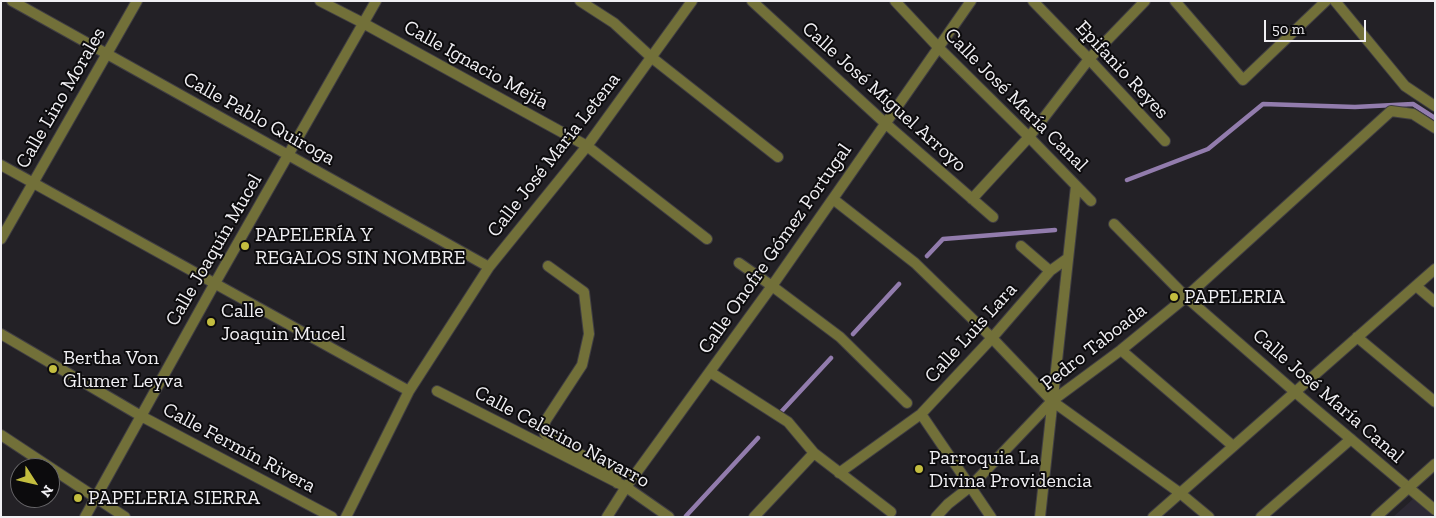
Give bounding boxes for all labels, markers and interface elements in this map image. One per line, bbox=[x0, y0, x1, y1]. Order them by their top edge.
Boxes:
scale bar bbox=[1266, 10, 1368, 42]
street label: Calle Ignacio Mejía bbox=[399, 15, 553, 115]
street label: Epifanio Reyes bbox=[1070, 16, 1174, 124]
street label: Calle José Miguel Arroyo bbox=[797, 17, 971, 177]
text: 50 m bbox=[1272, 20, 1305, 38]
street label: Calle Lino Morales bbox=[11, 23, 111, 173]
street label: Calle José María Canal bbox=[939, 23, 1093, 177]
street label: Calle Pablo Quiroga bbox=[179, 67, 339, 171]
street label: Calle José María Letena bbox=[482, 68, 626, 242]
street label: Calle Onofre Gómez Portugal bbox=[693, 139, 857, 359]
street label: Calle Joaquín Mucel bbox=[161, 170, 267, 330]
place label: PAPELERÍA Y REGALOS SIN NOMBRE bbox=[255, 223, 465, 270]
marker: PAPELERÍA Y REGALOS SIN NOMBRE bbox=[239, 240, 251, 252]
street label: Calle Luis Lara bbox=[920, 278, 1022, 388]
place label: PAPELERIA bbox=[1184, 285, 1285, 309]
marker: PAPELERIA bbox=[1168, 291, 1180, 303]
street label: Pedro Taboada bbox=[1036, 298, 1152, 396]
place label: Calle Joaquin Mucel bbox=[221, 299, 345, 346]
marker: Calle Joaquin Mucel bbox=[205, 316, 217, 328]
street label: Calle José María Canal bbox=[1247, 324, 1409, 468]
place label: Bertha Von Glumer Leyva bbox=[63, 346, 183, 393]
marker: Bertha Von Glumer Leyva bbox=[47, 363, 59, 375]
street label: Calle Celerino Navarro bbox=[470, 381, 654, 493]
street label: Calle Fermín Rivera bbox=[159, 398, 319, 498]
place label: Parroquia La Divina Providencia bbox=[929, 446, 1092, 493]
north arrow bbox=[10, 458, 60, 508]
marker: Parroquia La Divina Providencia bbox=[913, 463, 925, 475]
text: N bbox=[37, 482, 57, 501]
place label: PAPELERIA SIERRA bbox=[88, 486, 260, 510]
marker: PAPELERIA SIERRA bbox=[72, 492, 84, 504]

